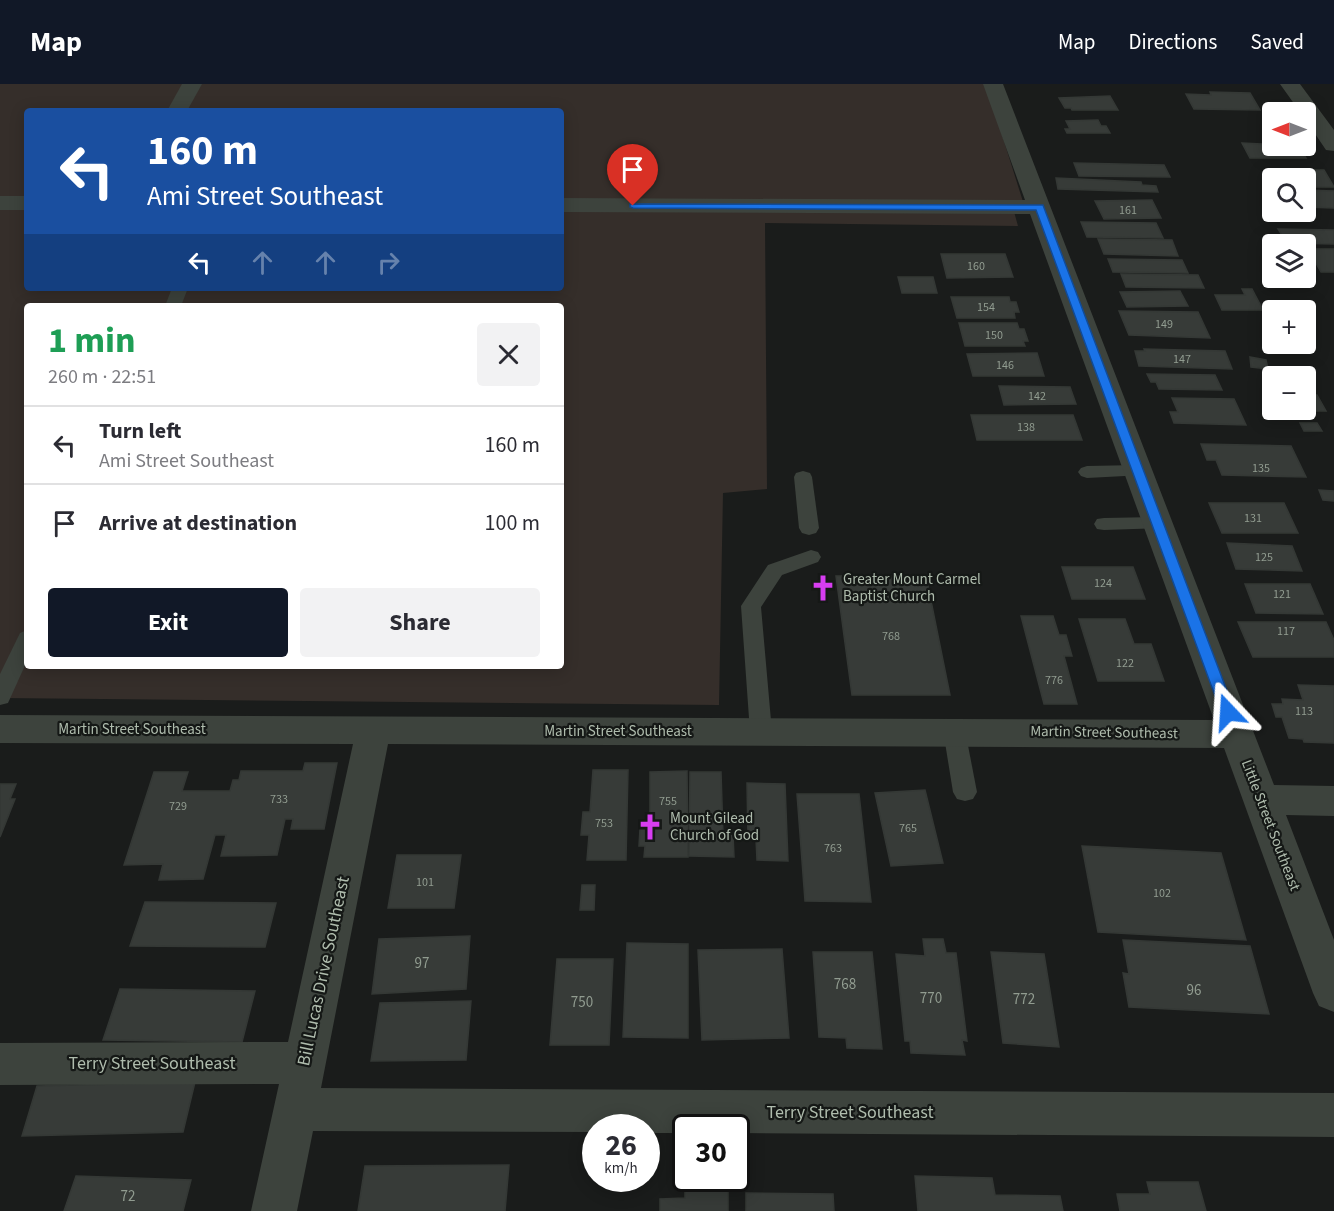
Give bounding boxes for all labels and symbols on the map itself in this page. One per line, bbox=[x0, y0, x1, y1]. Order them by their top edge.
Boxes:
north arrow bbox=[1262, 102, 1316, 156]
pin bbox=[607, 144, 658, 206]
house number: 161 bbox=[1119, 202, 1137, 219]
house number: 160 bbox=[967, 258, 985, 275]
house number: 154 bbox=[977, 299, 995, 316]
house number: 149 bbox=[1155, 316, 1173, 333]
house number: 150 bbox=[985, 327, 1003, 344]
house number: 147 bbox=[1173, 351, 1191, 368]
house number: 146 bbox=[996, 357, 1014, 374]
house number: 142 bbox=[1028, 388, 1046, 405]
house number: 138 bbox=[1017, 419, 1035, 436]
house number: 135 bbox=[1252, 460, 1270, 477]
house number: 131 bbox=[1244, 510, 1262, 527]
house number: 125 bbox=[1255, 549, 1273, 566]
place label: Greater Mount Carmel Baptist Church bbox=[843, 569, 981, 607]
church icon: Greater Mount Carmel Baptist Church bbox=[808, 573, 838, 603]
house number: 124 bbox=[1094, 575, 1112, 592]
house number: 121 bbox=[1273, 586, 1291, 603]
house number: 117 bbox=[1277, 623, 1295, 640]
house number: 768 bbox=[882, 628, 900, 645]
house number: 122 bbox=[1116, 655, 1134, 672]
house number: 776 bbox=[1045, 672, 1063, 689]
position arrow bbox=[1196, 680, 1260, 744]
house number: 113 bbox=[1295, 703, 1313, 720]
street label: Martin Street Southeast bbox=[58, 719, 206, 740]
street label: Martin Street Southeast bbox=[544, 721, 692, 742]
street label: Martin Street Southeast bbox=[1030, 721, 1178, 744]
street label: Little Street Southeast bbox=[1236, 757, 1305, 894]
house number: 733 bbox=[270, 791, 288, 808]
house number: 755 bbox=[659, 793, 677, 810]
house number: 729 bbox=[169, 798, 187, 815]
place label: Mount Gilead Church of God bbox=[670, 808, 759, 846]
church icon: Mount Gilead Church of God bbox=[635, 812, 665, 842]
house number: 753 bbox=[595, 815, 613, 832]
house number: 765 bbox=[899, 820, 917, 837]
house number: 763 bbox=[824, 840, 842, 857]
street label: Bill Lucas Drive Southeast bbox=[291, 874, 356, 1068]
house number: 101 bbox=[416, 874, 434, 891]
house number: 102 bbox=[1153, 885, 1171, 902]
house number: 97 bbox=[415, 953, 429, 974]
house number: 768 bbox=[834, 974, 856, 995]
house number: 96 bbox=[1187, 980, 1201, 1001]
house number: 770 bbox=[920, 988, 942, 1009]
house number: 772 bbox=[1013, 989, 1035, 1010]
house number: 750 bbox=[571, 992, 593, 1013]
street label: Terry Street Southeast bbox=[68, 1051, 236, 1076]
street label: Terry Street Southeast bbox=[766, 1100, 934, 1125]
speed limit sign: 30 bbox=[672, 1114, 750, 1192]
house number: 72 bbox=[121, 1186, 135, 1207]

